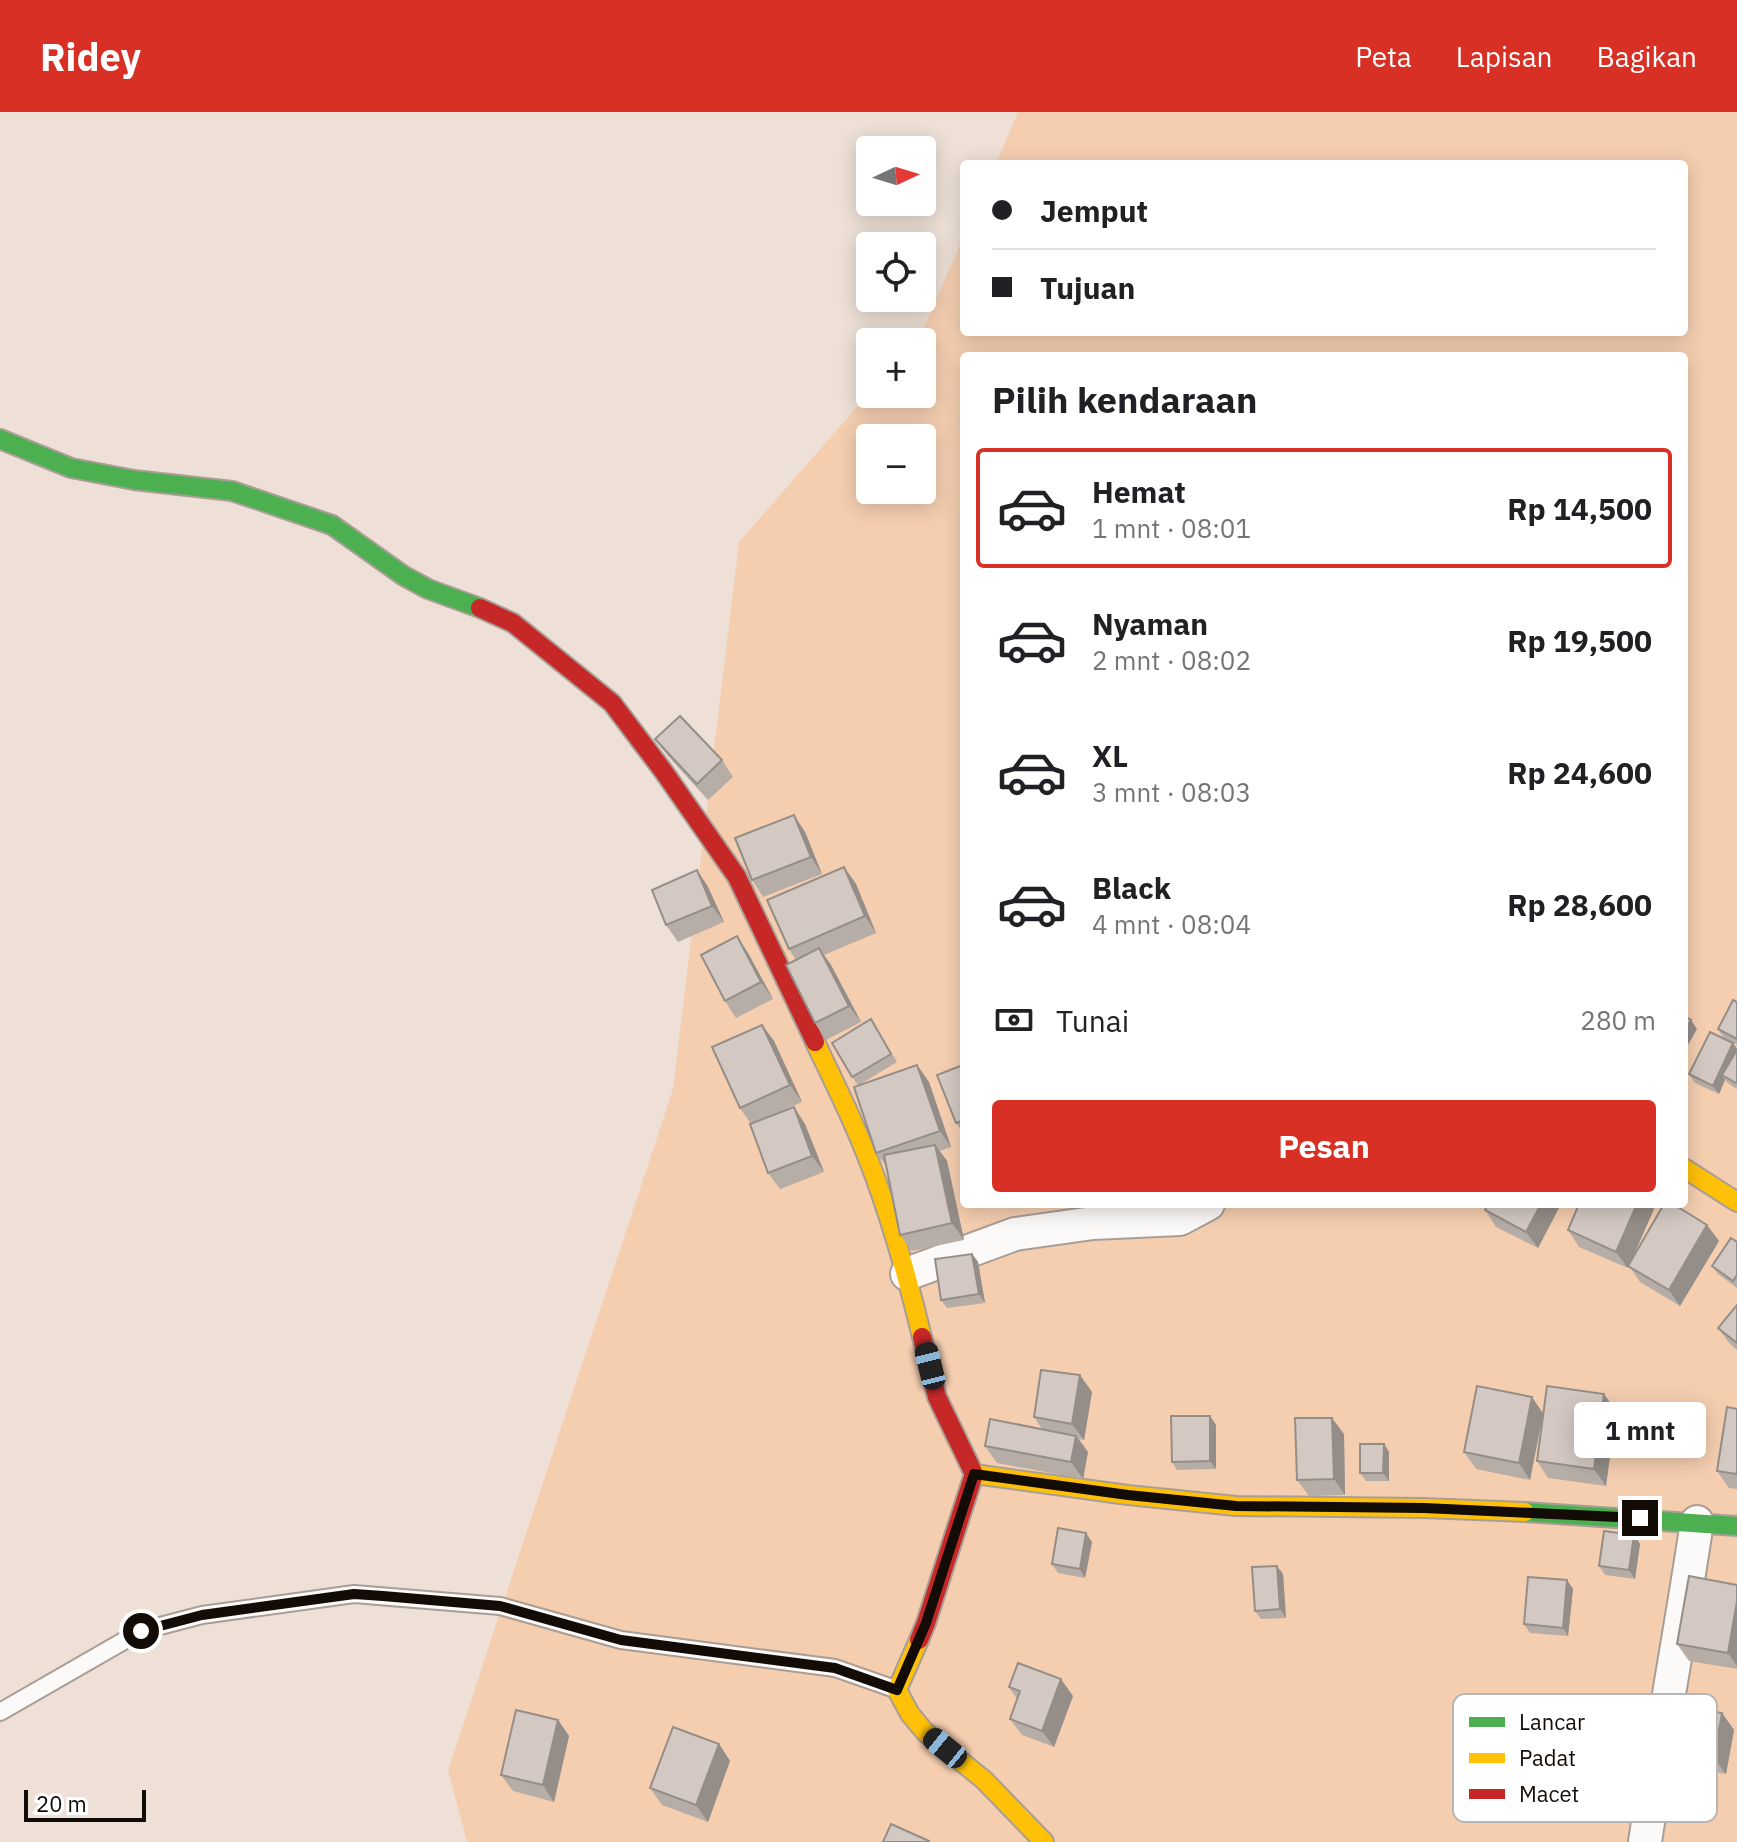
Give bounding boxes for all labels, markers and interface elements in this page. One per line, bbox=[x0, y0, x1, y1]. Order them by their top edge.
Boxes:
text: Ridey bbox=[40, 32, 141, 81]
text: Peta bbox=[1355, 38, 1412, 75]
text: Lapisan bbox=[1456, 38, 1553, 75]
text: Bagikan bbox=[1597, 38, 1697, 75]
north arrow bbox=[856, 136, 936, 216]
map controls bbox=[856, 136, 936, 504]
text: Jemput bbox=[1040, 191, 1148, 230]
button: locate bbox=[856, 232, 936, 312]
text: Tujuan bbox=[1040, 268, 1135, 307]
button: + bbox=[856, 328, 936, 408]
text: Pilih kendaraan bbox=[992, 376, 1257, 423]
button: − bbox=[856, 424, 936, 504]
icon: car bbox=[996, 472, 1068, 544]
text: Hemat bbox=[1092, 472, 1186, 511]
text: Rp 14,500 bbox=[1507, 489, 1652, 528]
text: 1 mnt · 08:01 bbox=[1092, 511, 1251, 545]
icon: car bbox=[996, 604, 1068, 676]
text: Nyaman bbox=[1092, 604, 1208, 643]
text: Rp 19,500 bbox=[1507, 621, 1652, 660]
text: 2 mnt · 08:02 bbox=[1092, 643, 1251, 677]
icon: car bbox=[996, 736, 1068, 808]
text: XL bbox=[1092, 736, 1128, 775]
text: Rp 24,600 bbox=[1507, 753, 1652, 792]
text: 3 mnt · 08:03 bbox=[1092, 775, 1251, 809]
icon: car bbox=[996, 868, 1068, 940]
text: Black bbox=[1092, 868, 1171, 907]
text: Rp 28,600 bbox=[1507, 885, 1652, 924]
text: 4 mnt · 08:04 bbox=[1092, 907, 1251, 941]
icon: cash bbox=[992, 998, 1036, 1042]
text: Tunai bbox=[1056, 1001, 1129, 1040]
text: 280 m bbox=[1580, 1003, 1656, 1037]
button: Pesan bbox=[992, 1100, 1656, 1192]
car bbox=[913, 1340, 947, 1392]
callout: 1 mnt bbox=[1574, 1402, 1706, 1458]
text: 1 mnt bbox=[1605, 1413, 1675, 1447]
route end bbox=[1622, 1500, 1658, 1536]
route start bbox=[123, 1613, 159, 1649]
legend bbox=[1453, 1694, 1717, 1822]
text: Lancar bbox=[1519, 1707, 1585, 1736]
car bbox=[919, 1724, 971, 1772]
text: Padat bbox=[1519, 1743, 1576, 1772]
text: Macet bbox=[1519, 1779, 1579, 1808]
scale bar bbox=[24, 1786, 146, 1822]
text: 20 m bbox=[36, 1789, 87, 1818]

